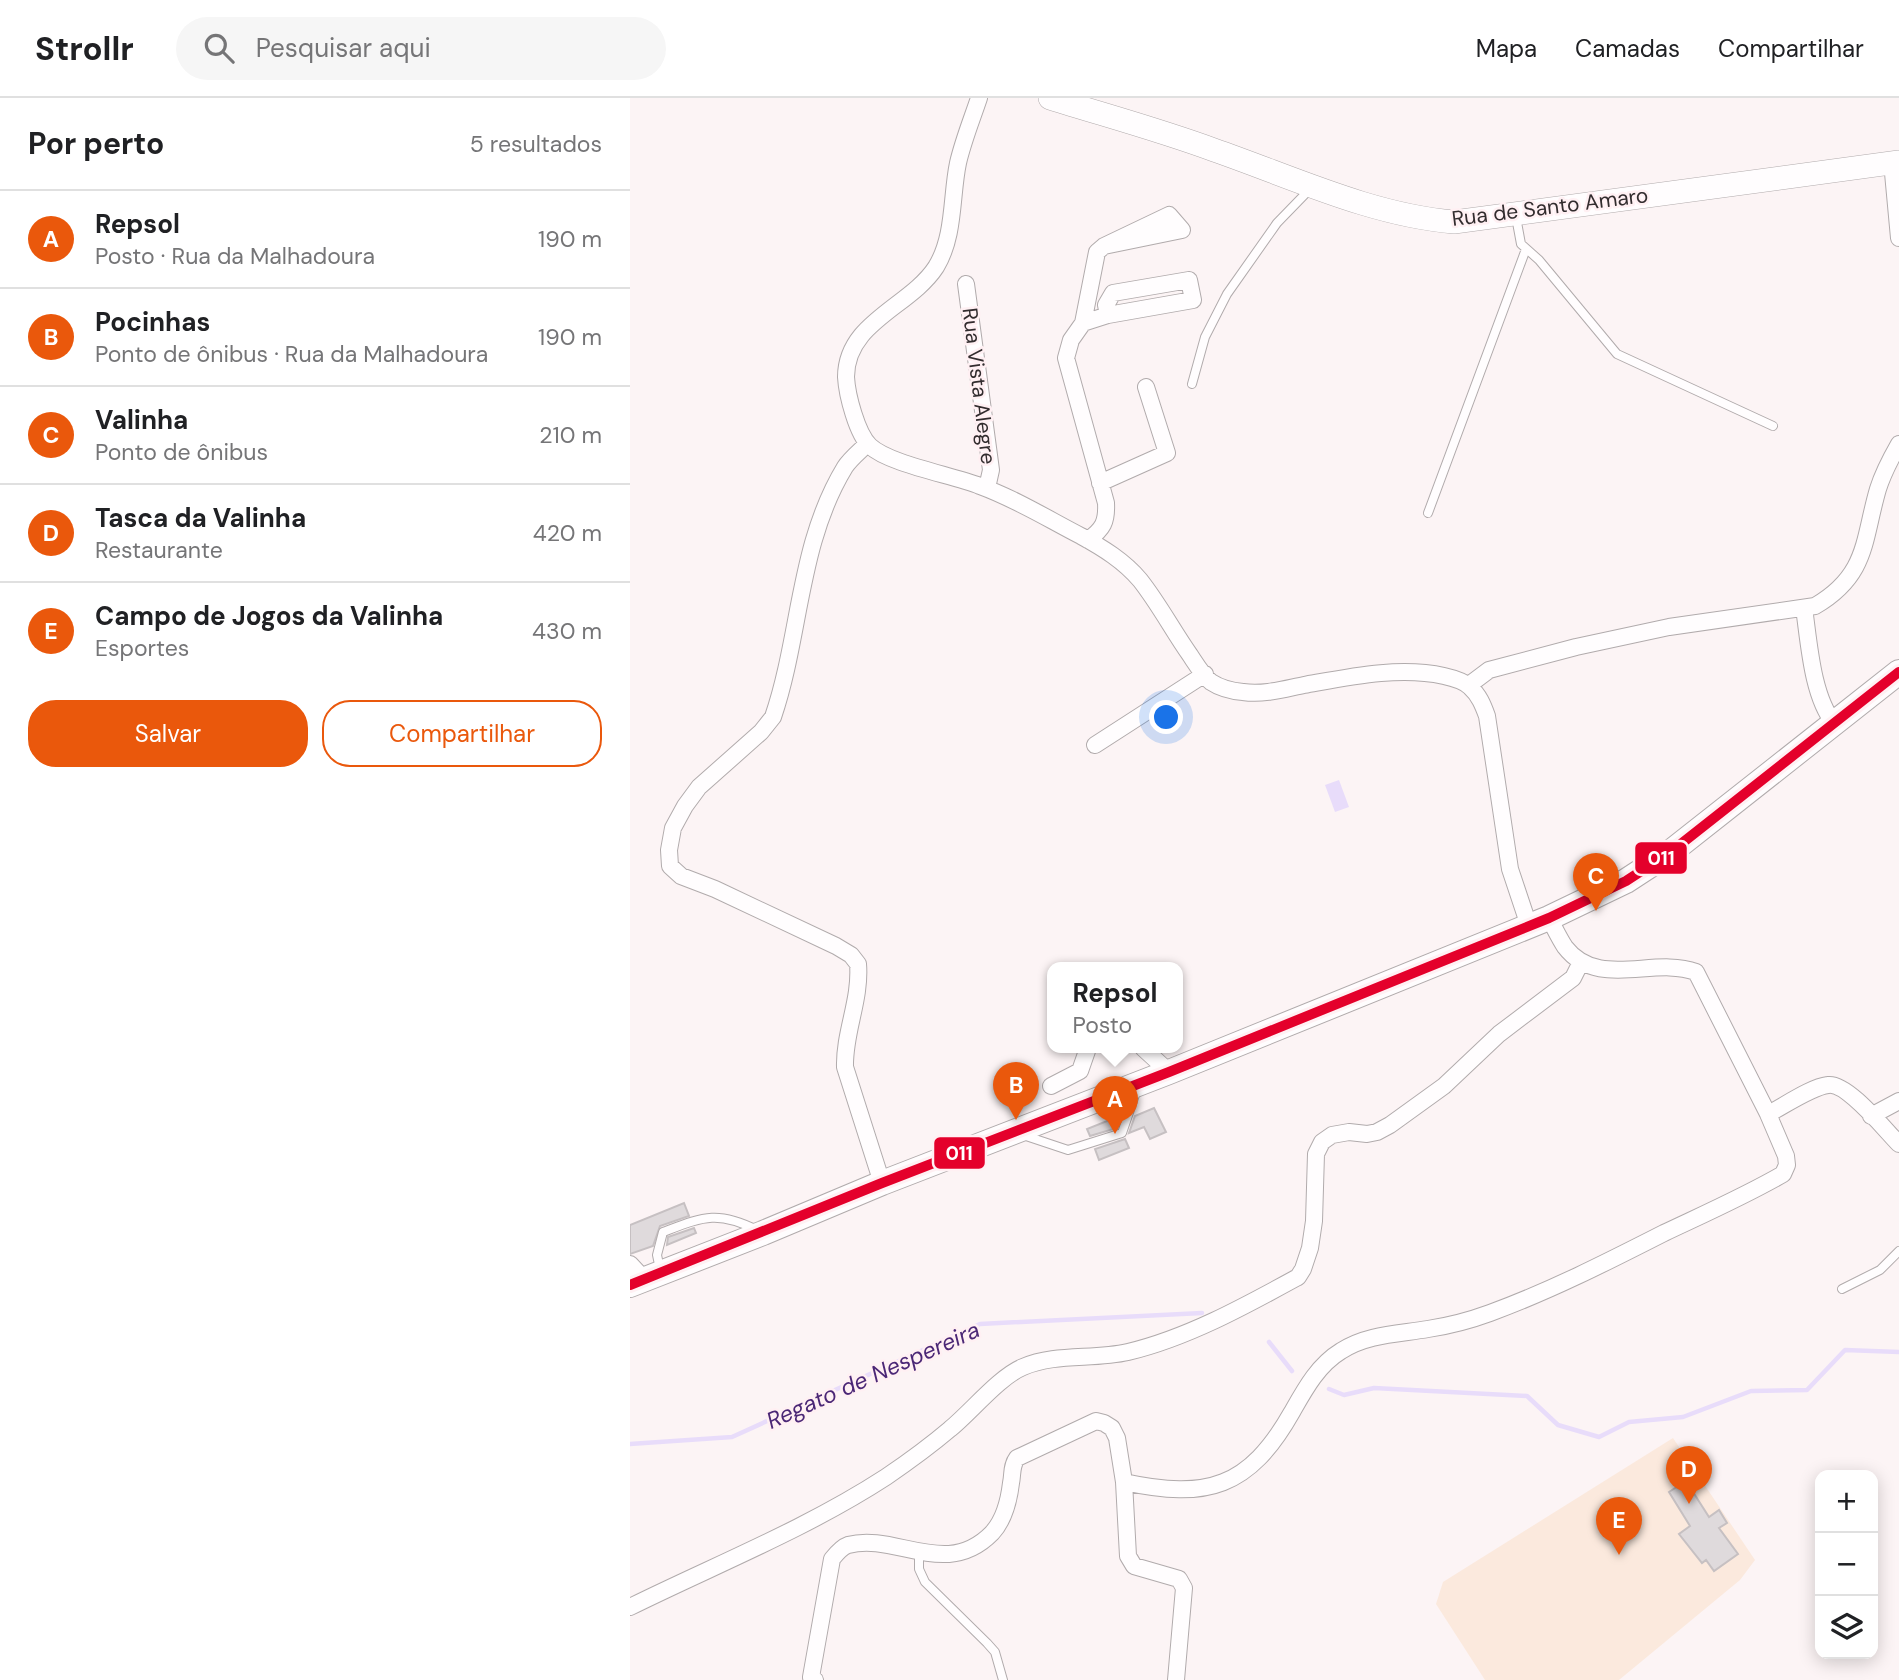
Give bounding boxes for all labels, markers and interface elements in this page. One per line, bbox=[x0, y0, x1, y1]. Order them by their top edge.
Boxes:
search box bbox=[176, 17, 666, 80]
text: Strollr bbox=[35, 27, 134, 70]
icon: search bbox=[200, 29, 238, 67]
text: Pesquisar aqui bbox=[256, 31, 431, 65]
text: Mapa bbox=[1476, 33, 1537, 64]
text: Camadas bbox=[1575, 33, 1680, 64]
text: Compartilhar bbox=[1718, 33, 1864, 64]
text: Por perto bbox=[28, 124, 164, 163]
text: 5 resultados bbox=[470, 129, 602, 159]
street label: Rua de Santo Amaro bbox=[1450, 181, 1650, 233]
text: Repsol bbox=[95, 207, 180, 241]
text: A bbox=[43, 224, 59, 254]
text: 190 m bbox=[538, 224, 602, 254]
text: Posto · Rua da Malhadoura bbox=[95, 241, 375, 271]
text: Pocinhas bbox=[95, 305, 210, 339]
street label: Rua Vista Alegre bbox=[956, 306, 1002, 466]
text: B bbox=[44, 322, 58, 352]
text: 190 m bbox=[538, 322, 602, 352]
text: Ponto de ônibus · Rua da Malhadoura bbox=[95, 339, 488, 369]
text: Valinha bbox=[95, 403, 188, 437]
text: C bbox=[43, 420, 59, 450]
text: 210 m bbox=[539, 420, 602, 450]
text: Ponto de ônibus bbox=[95, 437, 268, 467]
text: Tasca da Valinha bbox=[95, 501, 306, 535]
text: D bbox=[43, 518, 59, 548]
text: 420 m bbox=[533, 518, 602, 548]
text: Restaurante bbox=[95, 535, 223, 565]
text: Campo de Jogos da Valinha bbox=[95, 599, 443, 633]
text: E bbox=[44, 616, 58, 646]
text: 430 m bbox=[532, 616, 602, 646]
text: Esportes bbox=[95, 633, 189, 663]
button: Salvar bbox=[28, 700, 308, 767]
button: Compartilhar bbox=[322, 700, 602, 767]
your location bbox=[1149, 700, 1183, 734]
line badge: 011 bbox=[1634, 841, 1688, 875]
text: 011 bbox=[1647, 846, 1675, 871]
pin: C bbox=[1573, 853, 1619, 911]
popup bbox=[1047, 962, 1183, 1053]
text: Repsol bbox=[1073, 976, 1157, 1010]
text: Posto bbox=[1073, 1010, 1132, 1040]
pin: B bbox=[993, 1062, 1039, 1120]
pin: A bbox=[1092, 1076, 1138, 1134]
line badge: 011 bbox=[933, 1136, 986, 1170]
text: 011 bbox=[945, 1141, 973, 1166]
water label: Regato de Nespereira bbox=[762, 1314, 984, 1436]
pin: D bbox=[1666, 1446, 1712, 1504]
map controls bbox=[1815, 1470, 1878, 1659]
button: + bbox=[1815, 1470, 1878, 1533]
pin: E bbox=[1596, 1497, 1642, 1555]
button: − bbox=[1815, 1533, 1878, 1596]
button: layers bbox=[1815, 1596, 1878, 1659]

